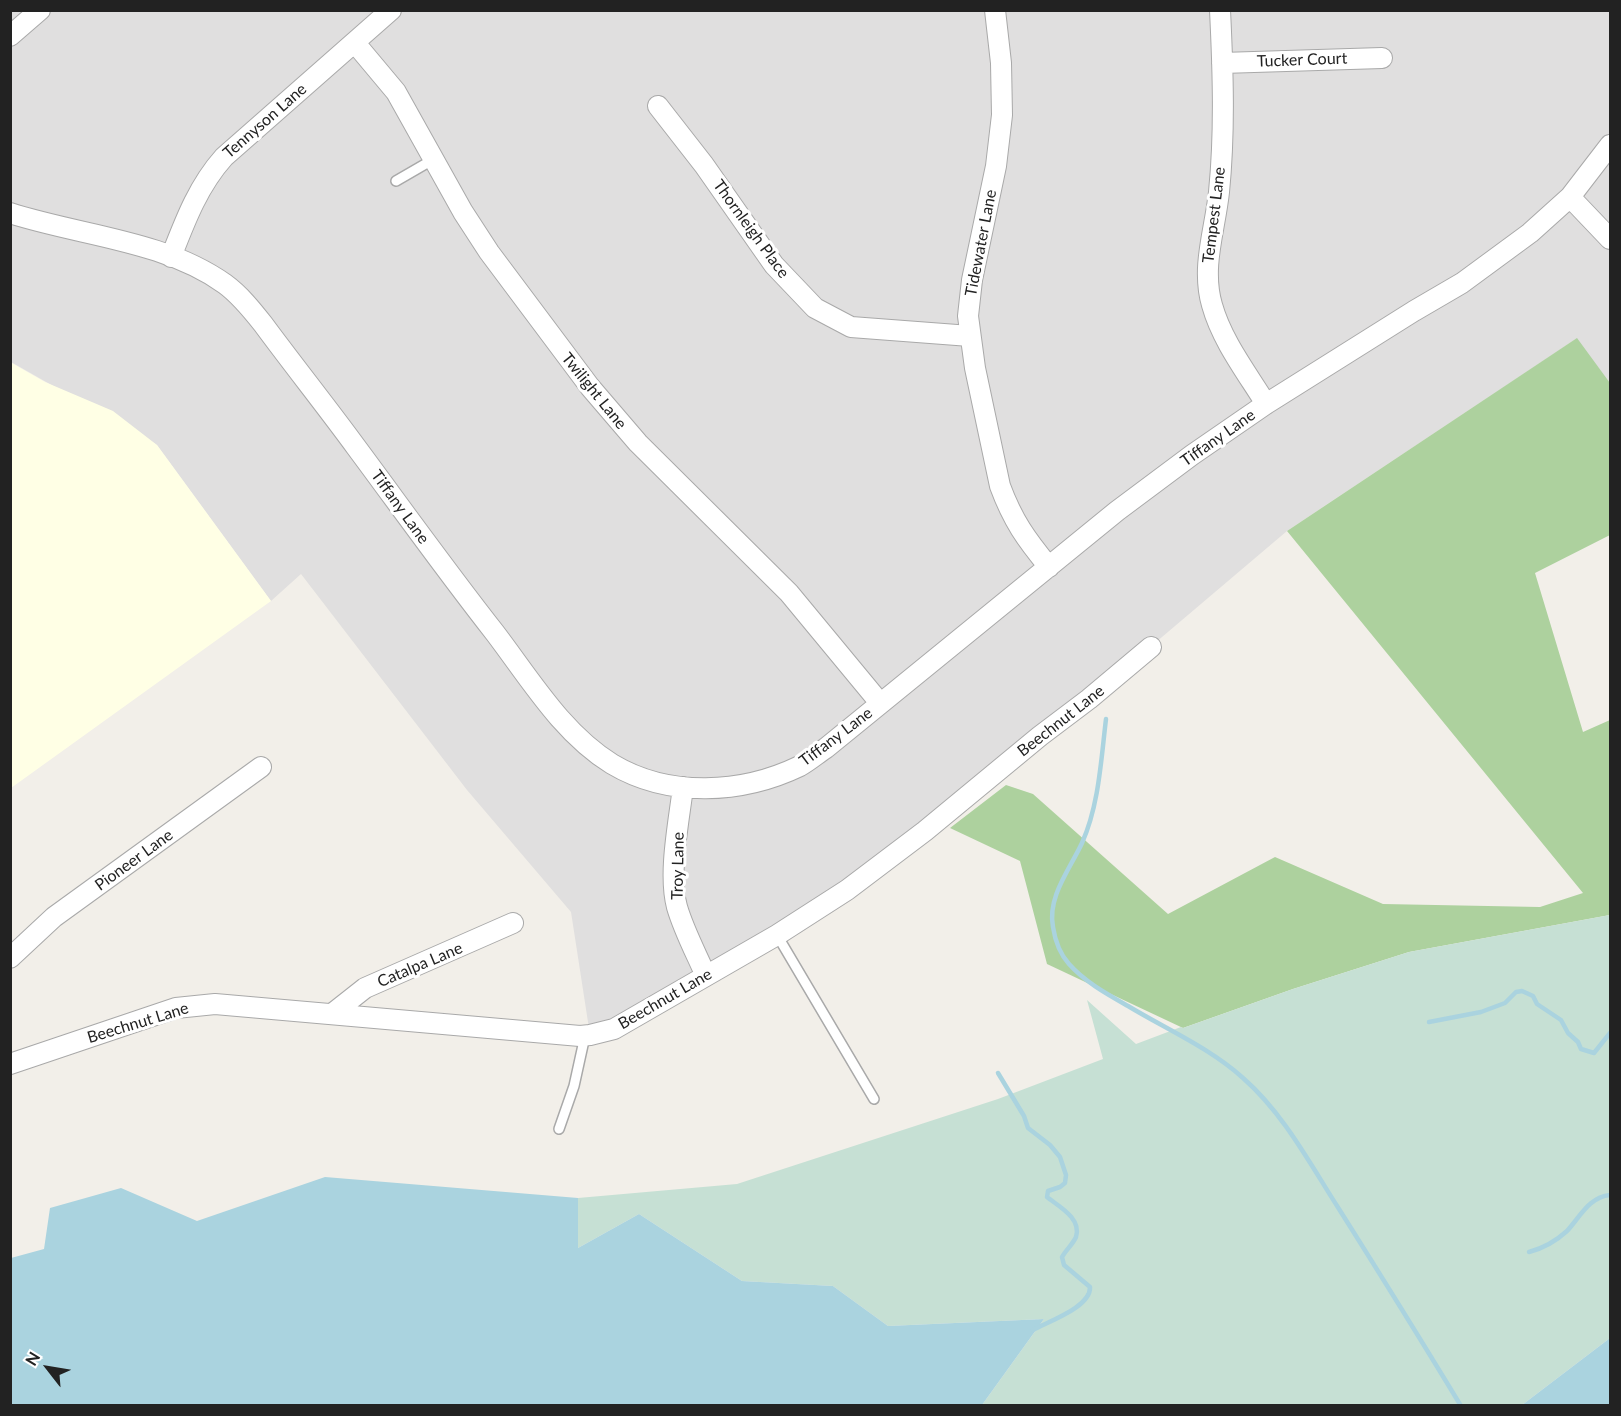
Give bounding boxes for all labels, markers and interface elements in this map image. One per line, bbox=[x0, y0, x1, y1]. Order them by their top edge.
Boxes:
street label: Tucker Court bbox=[1256, 49, 1348, 71]
street label: Tennyson Lane bbox=[219, 80, 311, 162]
street label: Tempest Lane bbox=[1199, 166, 1229, 264]
street label: Thornleigh Place bbox=[709, 176, 793, 282]
street label: Tidewater Lane bbox=[961, 188, 1001, 298]
street label: Twilight Lane bbox=[557, 349, 631, 433]
street label: Tiffany Lane bbox=[1177, 405, 1259, 471]
street label: Tiffany Lane bbox=[367, 466, 433, 548]
street label: Beechnut Lane bbox=[1014, 681, 1108, 761]
street label: Tiffany Lane bbox=[796, 703, 876, 771]
street label: Pioneer Lane bbox=[91, 825, 177, 895]
street label: Troy Lane bbox=[668, 832, 688, 900]
street label: Catalpa Lane bbox=[375, 938, 465, 992]
street label: Beechnut Lane bbox=[615, 964, 715, 1034]
street label: Beechnut Lane bbox=[85, 998, 191, 1048]
north arrow bbox=[18, 1338, 78, 1398]
text: N bbox=[21, 1348, 43, 1369]

